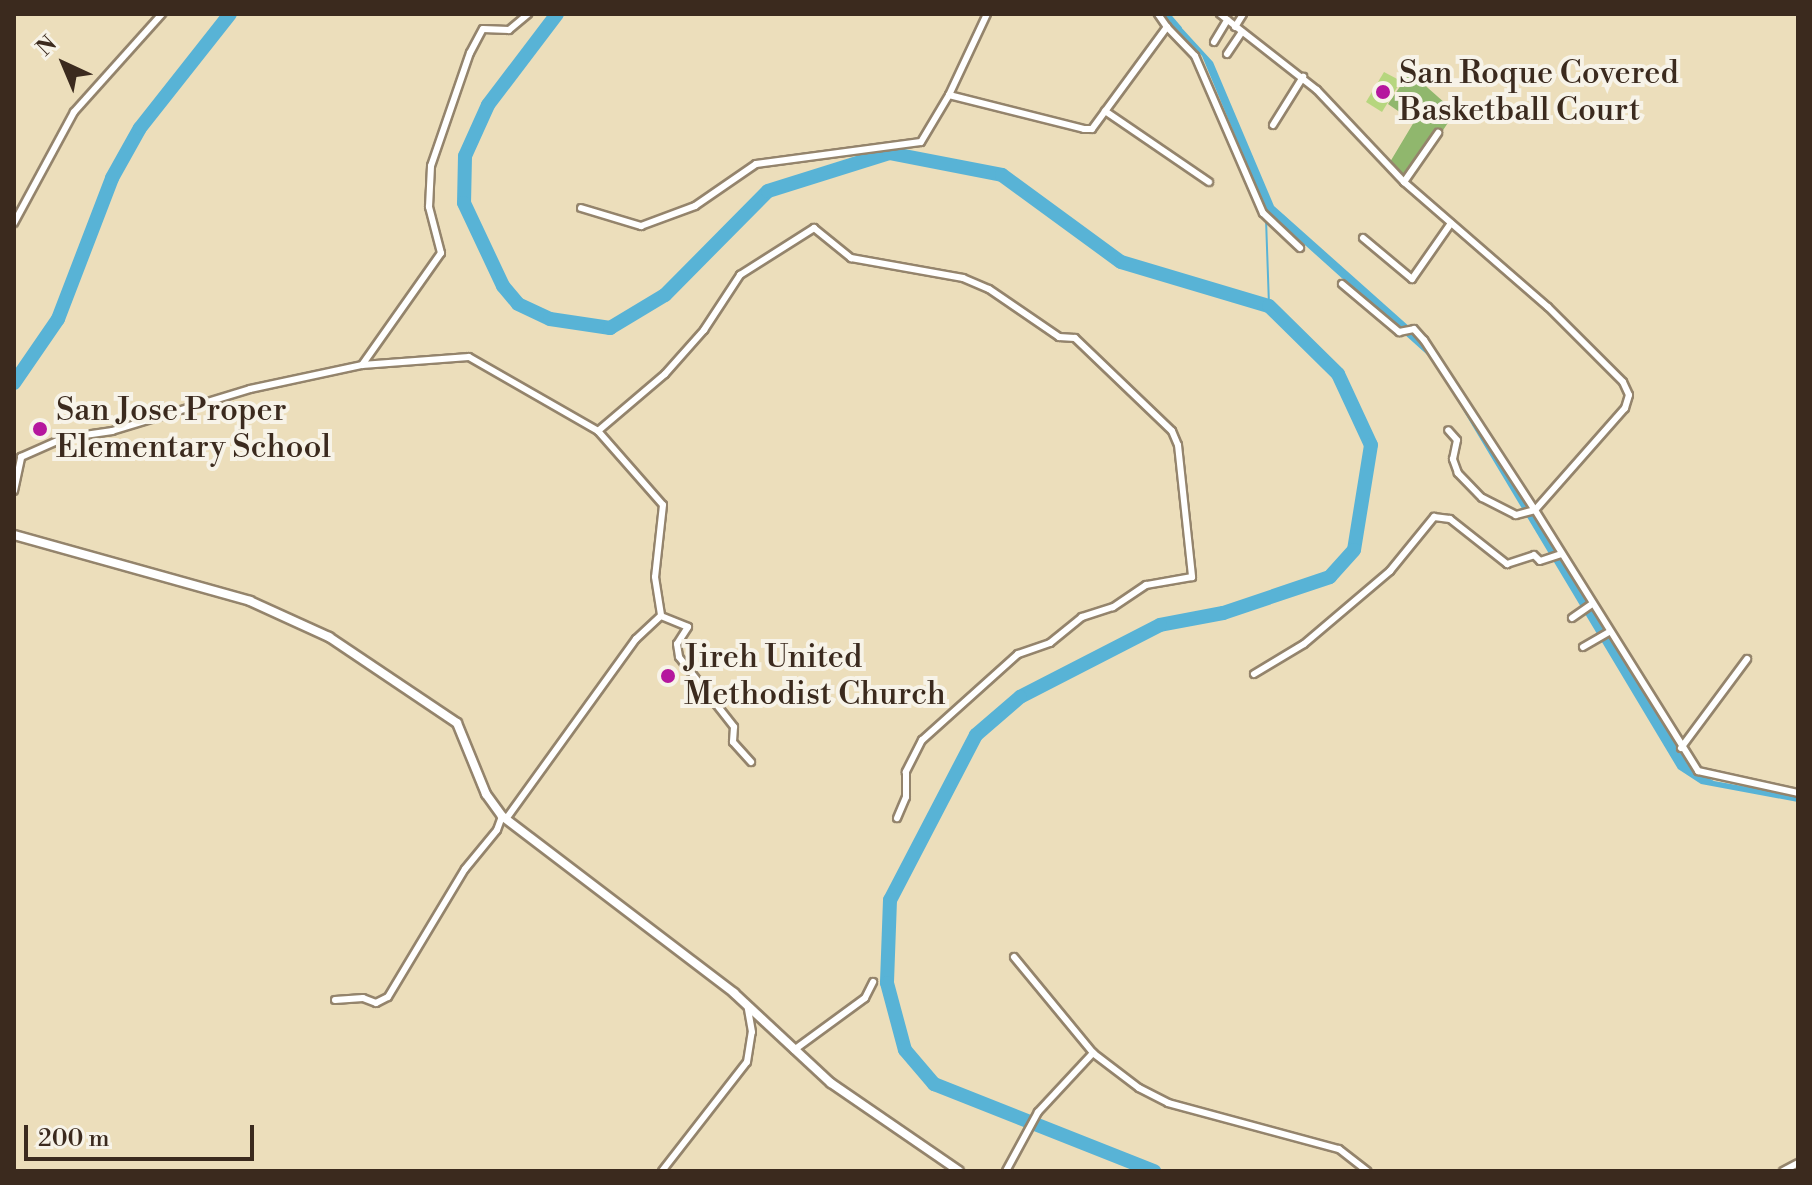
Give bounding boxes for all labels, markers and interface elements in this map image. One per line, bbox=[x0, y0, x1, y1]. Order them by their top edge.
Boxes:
north arrow bbox=[24, 24, 104, 104]
text: N bbox=[31, 31, 63, 62]
place label: San Roque Covered Basketball Court bbox=[1399, 55, 1679, 130]
marker: San Roque Covered Basketball Court bbox=[1374, 83, 1392, 101]
place label: San Jose Proper Elementary School bbox=[56, 392, 331, 467]
marker: San Jose Proper Elementary School bbox=[31, 420, 49, 438]
place label: Jireh United Methodist Church bbox=[684, 639, 946, 714]
marker: Jireh United Methodist Church bbox=[659, 667, 677, 685]
scale bar bbox=[28, 1109, 258, 1159]
text: 200 m bbox=[38, 1124, 109, 1154]

